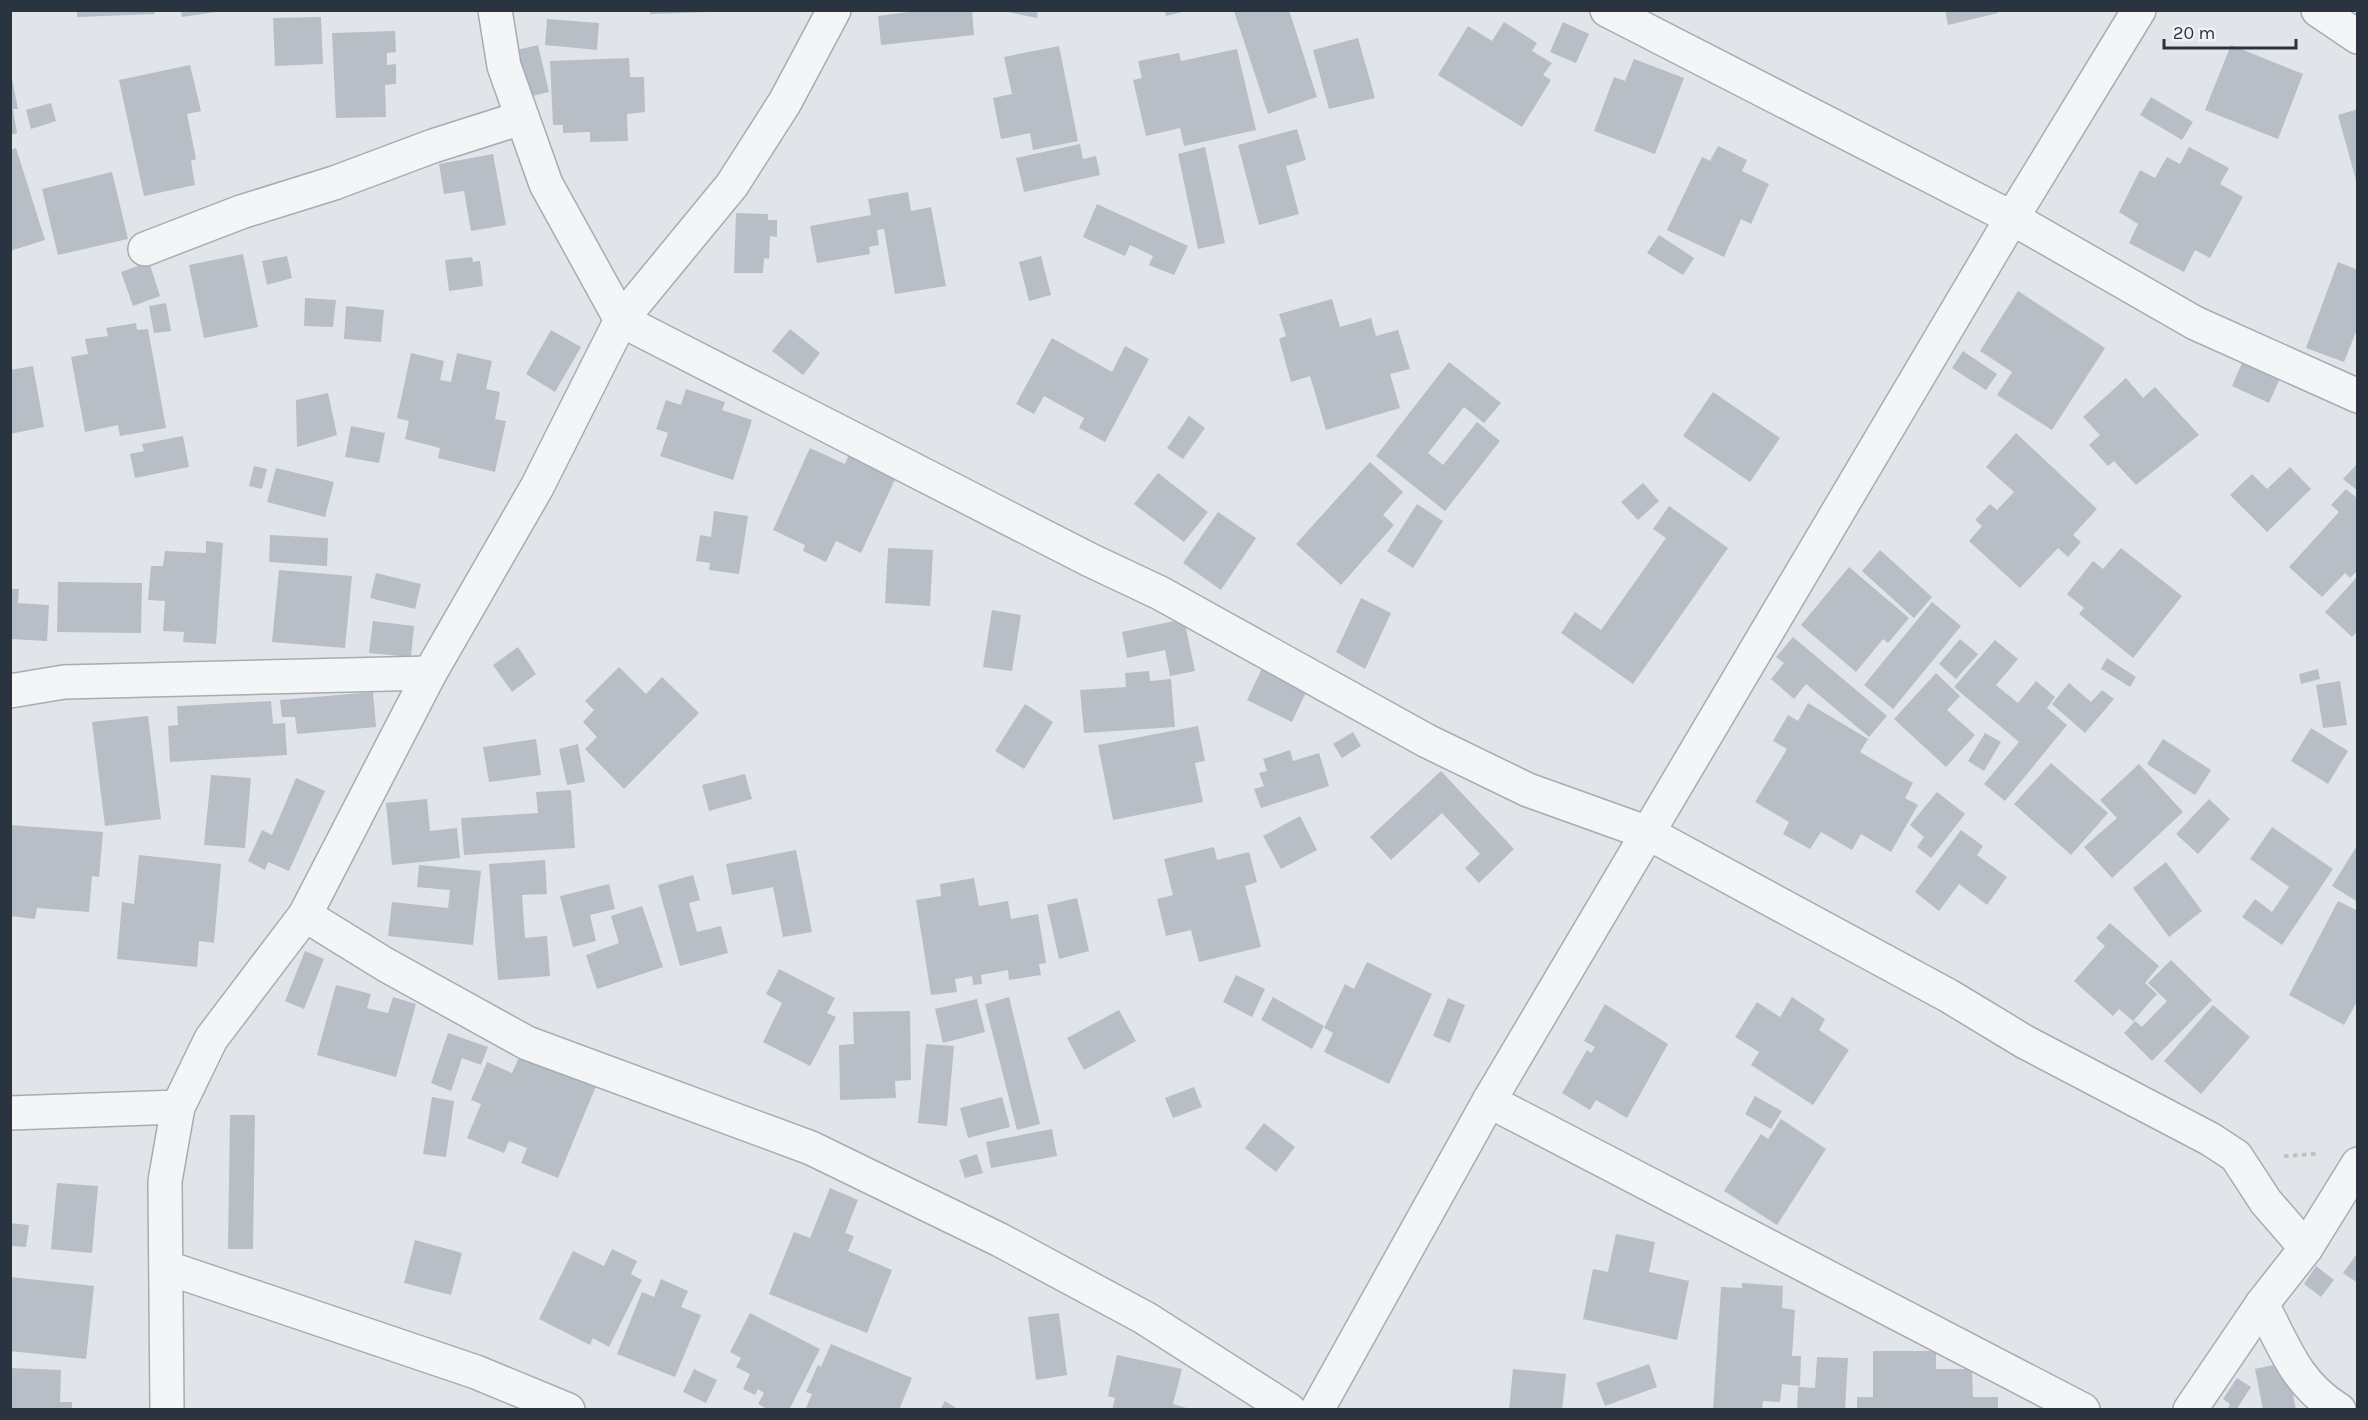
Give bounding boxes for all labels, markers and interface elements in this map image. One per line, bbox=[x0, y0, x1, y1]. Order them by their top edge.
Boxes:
scale bar bbox=[2164, 12, 2296, 50]
text: 20 m bbox=[2173, 22, 2215, 44]

